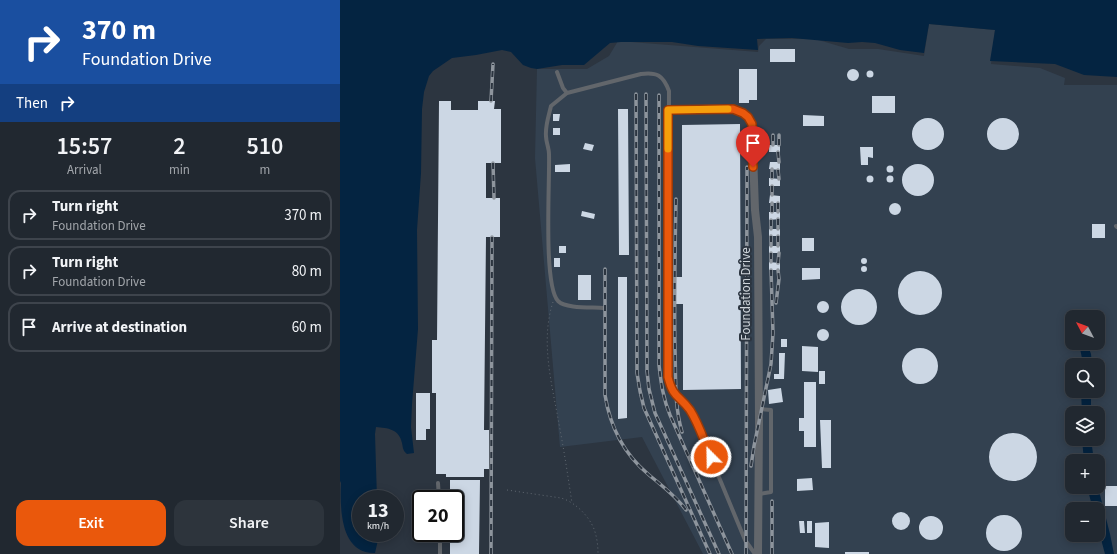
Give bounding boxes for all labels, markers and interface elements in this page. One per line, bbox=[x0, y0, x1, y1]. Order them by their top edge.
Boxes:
text: 370 m bbox=[82, 10, 156, 50]
icon: right bbox=[16, 16, 68, 68]
text: Foundation Drive bbox=[82, 47, 212, 72]
icon: right bbox=[56, 92, 78, 114]
text: Then bbox=[16, 93, 48, 114]
pin bbox=[736, 126, 770, 167]
text: 15:57 bbox=[57, 129, 112, 164]
text: 2 bbox=[173, 129, 186, 164]
text: 510 bbox=[247, 129, 283, 164]
icon: arrive bbox=[742, 132, 764, 154]
text: Arrival bbox=[67, 161, 102, 179]
text: min bbox=[169, 161, 190, 179]
text: m bbox=[260, 161, 270, 179]
text: Turn right bbox=[52, 196, 118, 217]
icon: right bbox=[18, 204, 40, 226]
text: 370 m bbox=[284, 205, 322, 226]
text: Foundation Drive bbox=[52, 217, 146, 235]
street label: Foundation Drive bbox=[737, 247, 755, 341]
text: Turn right bbox=[52, 252, 118, 273]
icon: right bbox=[18, 260, 40, 282]
text: 80 m bbox=[292, 261, 322, 282]
text: Foundation Drive bbox=[52, 273, 146, 291]
north arrow bbox=[1065, 310, 1105, 350]
map controls bbox=[1065, 310, 1105, 542]
icon: arrive bbox=[18, 316, 40, 338]
text: Arrive at destination bbox=[52, 317, 187, 338]
text: 60 m bbox=[292, 317, 322, 338]
button: search bbox=[1065, 358, 1105, 398]
button: layers bbox=[1065, 406, 1105, 446]
position arrow bbox=[690, 436, 732, 478]
button: + bbox=[1065, 454, 1105, 494]
speed limit sign: 20 bbox=[412, 490, 464, 542]
text: 13 bbox=[367, 497, 389, 525]
button: Exit bbox=[16, 500, 166, 546]
button: Share bbox=[174, 500, 324, 546]
button: − bbox=[1065, 502, 1105, 542]
text: km/h bbox=[367, 519, 389, 533]

